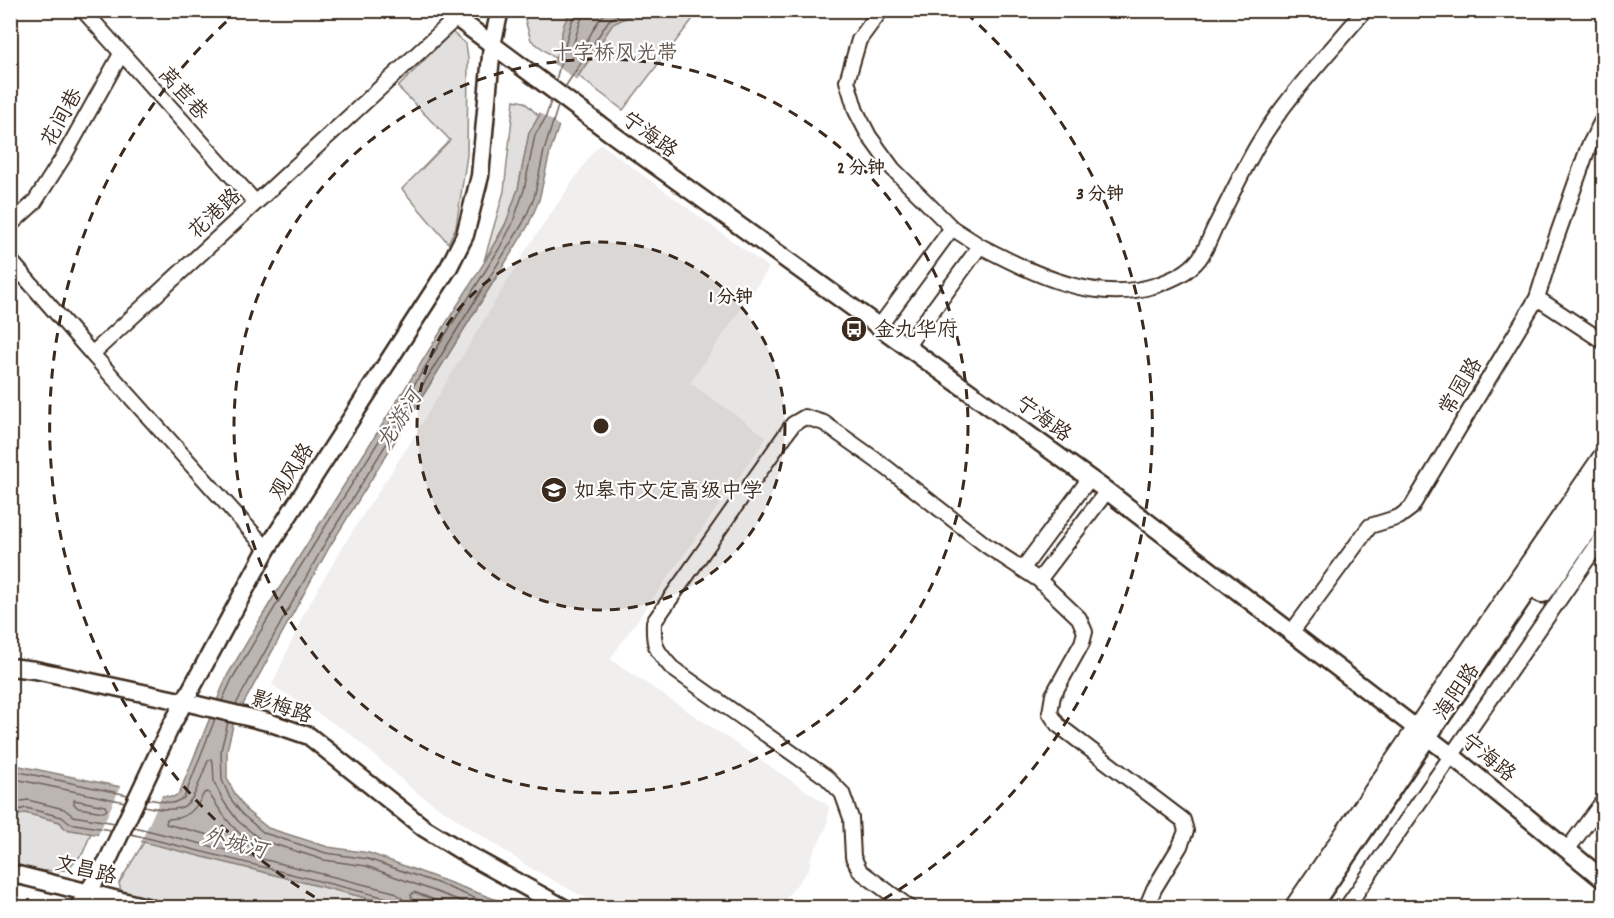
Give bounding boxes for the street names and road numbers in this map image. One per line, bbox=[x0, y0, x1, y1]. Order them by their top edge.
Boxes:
street label: 莴苣巷 bbox=[150, 62, 214, 128]
street label: 花间巷 bbox=[35, 84, 92, 153]
street label: 宁海路 bbox=[614, 106, 683, 167]
street label: 花港路 bbox=[183, 183, 249, 248]
street label: 常园路 bbox=[1433, 353, 1492, 422]
street label: 宁海路 bbox=[1008, 390, 1077, 451]
street label: 观风路 bbox=[264, 438, 323, 507]
street label: 海阳路 bbox=[1428, 658, 1489, 727]
street label: 影梅路 bbox=[246, 685, 316, 733]
street label: 宁海路 bbox=[1453, 728, 1521, 791]
street label: 文昌路 bbox=[51, 850, 119, 894]

